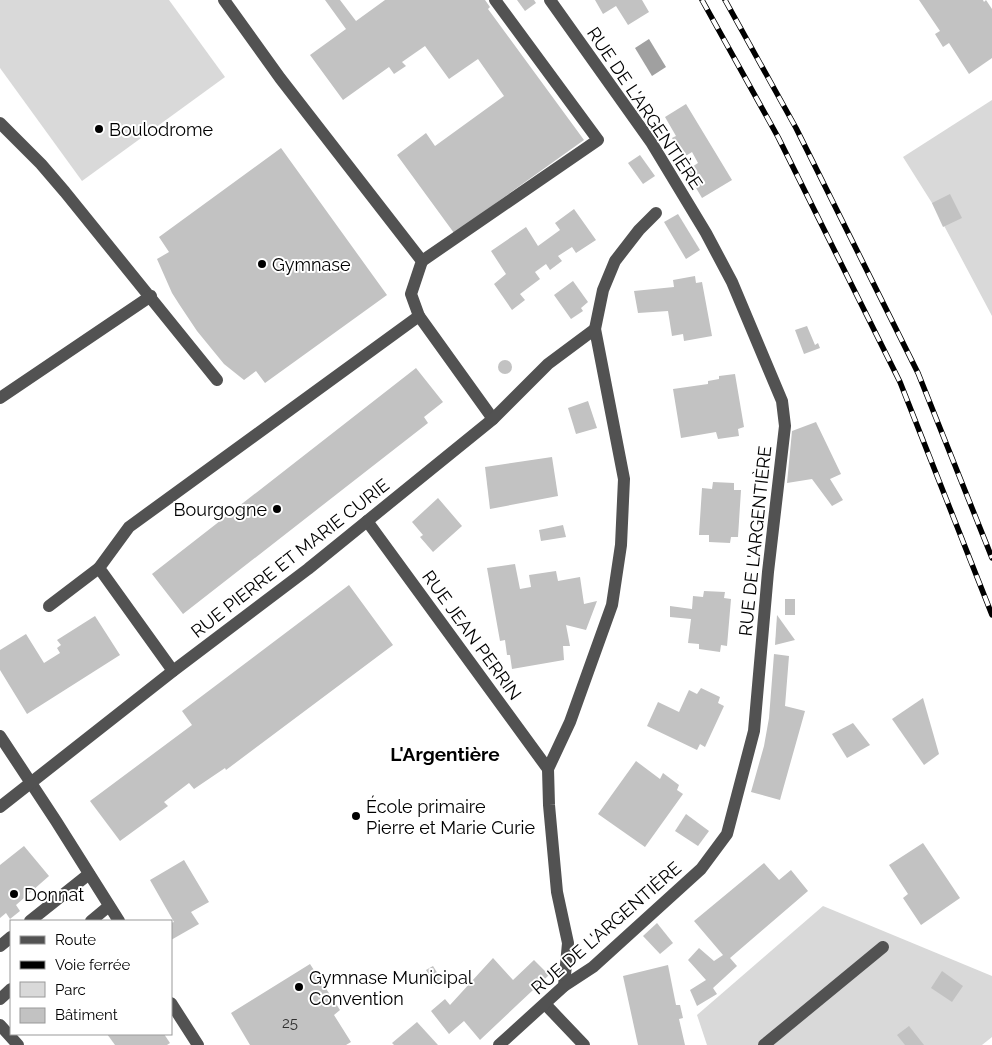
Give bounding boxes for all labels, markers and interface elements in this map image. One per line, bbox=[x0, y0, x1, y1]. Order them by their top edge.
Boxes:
street label: RUE DE L'ARGENTIÈRE bbox=[583, 22, 708, 193]
place label: Boulodrome bbox=[109, 119, 213, 140]
marker: Boulodrome bbox=[93, 123, 105, 135]
place label: Gymnase bbox=[272, 254, 351, 275]
marker: Gymnase bbox=[256, 258, 268, 270]
street label: RUE DE L'ARGENTIÈRE bbox=[734, 445, 775, 637]
street label: RUE PIERRE ET MARIE CURIE bbox=[187, 474, 393, 642]
place label: Bourgogne bbox=[174, 499, 267, 520]
marker: Bourgogne bbox=[271, 503, 283, 515]
street label: RUE JEAN PERRIN bbox=[418, 566, 526, 704]
district label: L'Argentière bbox=[390, 743, 500, 765]
place label: École primaire Pierre et Marie Curie bbox=[366, 795, 535, 838]
marker: École primaire Pierre et Marie Curie bbox=[350, 810, 362, 822]
street label: RUE DE L'ARGENTIÈRE bbox=[526, 857, 685, 999]
place label: Donnat bbox=[24, 884, 84, 905]
marker: Donnat bbox=[8, 888, 20, 900]
legend bbox=[10, 920, 172, 1035]
text: Route bbox=[55, 931, 96, 949]
text: Voie ferrée bbox=[55, 956, 131, 974]
place label: Gymnase Municipal Convention bbox=[309, 967, 473, 1009]
text: Parc bbox=[55, 981, 86, 999]
marker: Gymnase Municipal Convention bbox=[293, 981, 305, 993]
text: Bâtiment bbox=[55, 1006, 118, 1024]
house number: 25 bbox=[282, 1014, 298, 1032]

